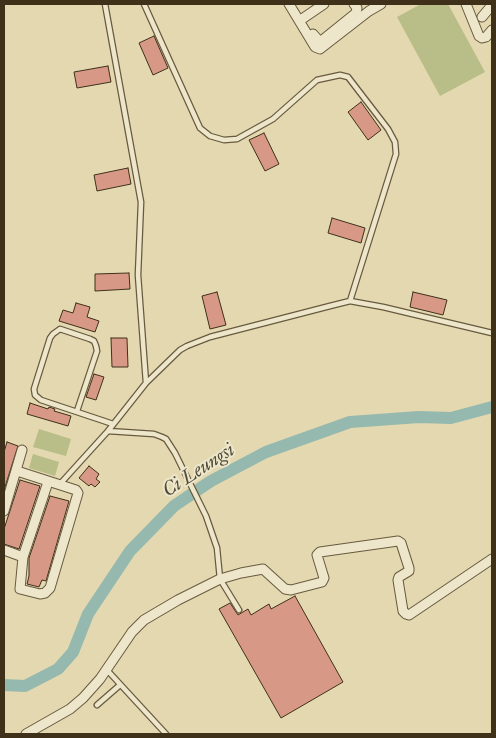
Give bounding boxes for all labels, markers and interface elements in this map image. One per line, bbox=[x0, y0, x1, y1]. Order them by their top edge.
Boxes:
water label: Ci Leungsi bbox=[159, 439, 239, 503]

